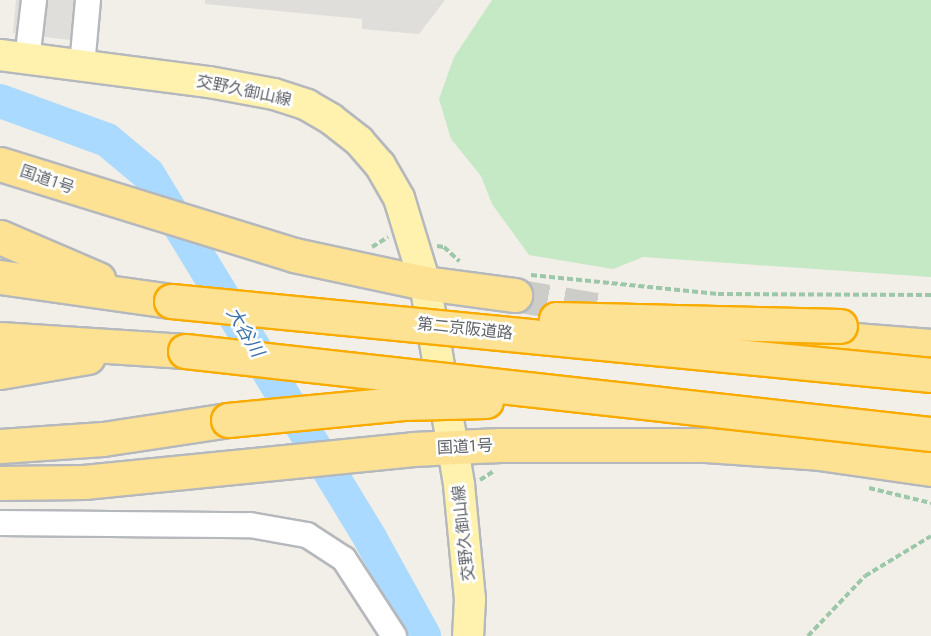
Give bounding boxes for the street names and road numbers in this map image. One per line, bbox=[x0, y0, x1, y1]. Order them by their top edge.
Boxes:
street label: 交野久御山線 bbox=[195, 72, 293, 110]
street label: 国道1号 bbox=[17, 162, 77, 198]
street label: 第二京阪道路 bbox=[416, 314, 514, 344]
street label: 国道1号 bbox=[437, 436, 493, 458]
street label: 交野久御山線 bbox=[449, 484, 479, 582]

